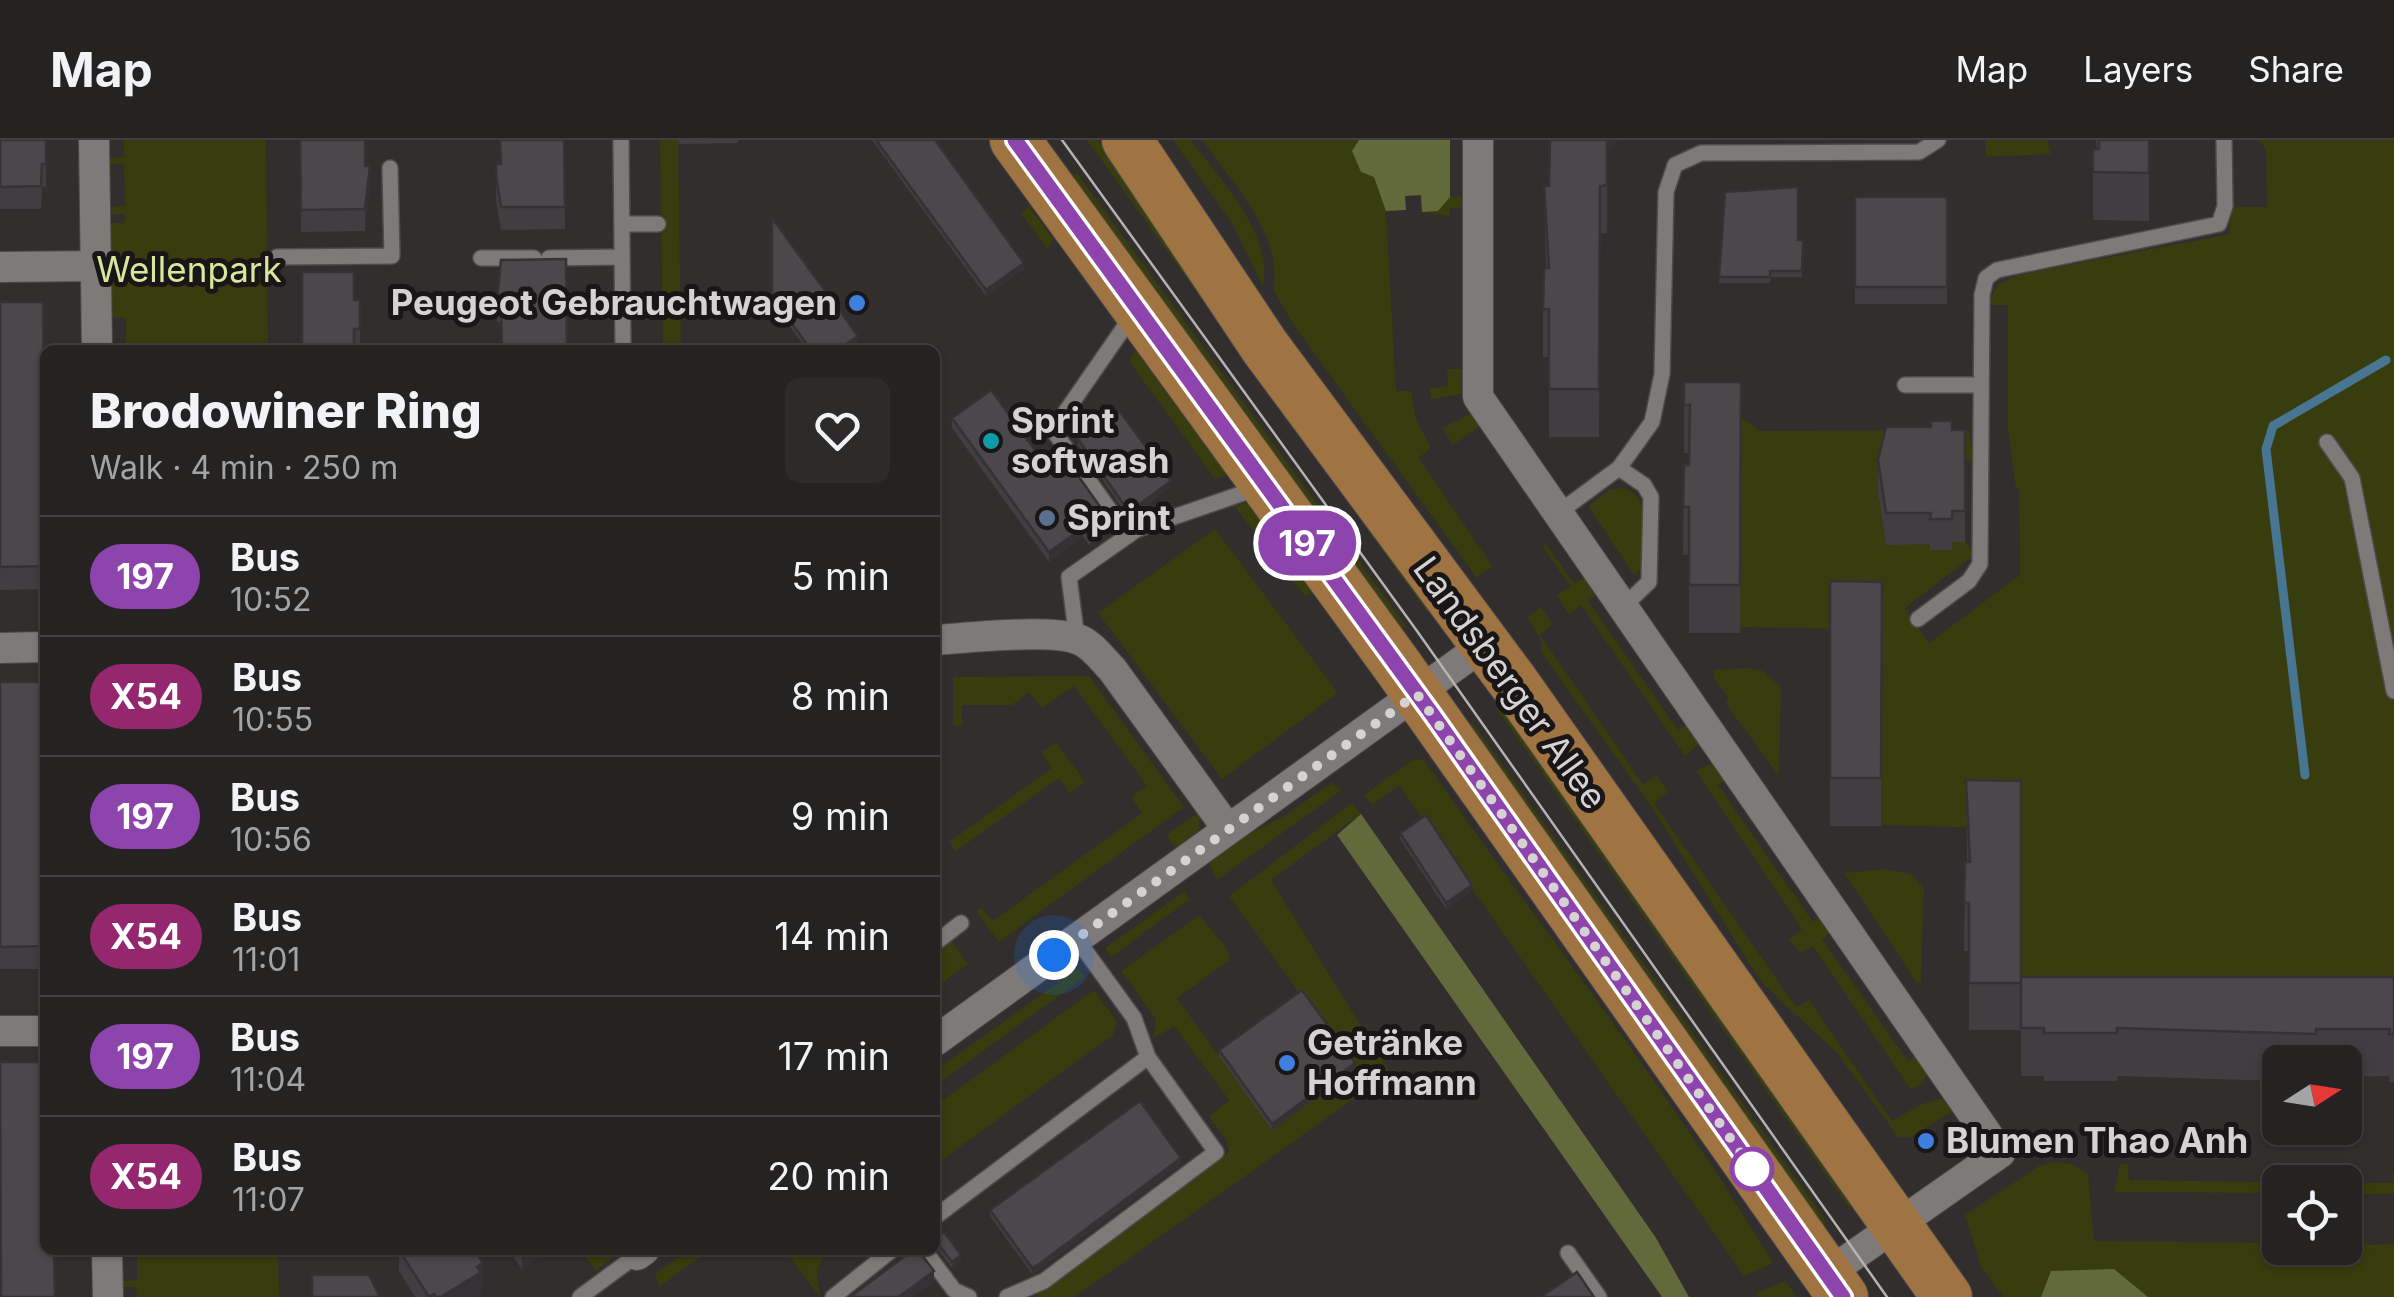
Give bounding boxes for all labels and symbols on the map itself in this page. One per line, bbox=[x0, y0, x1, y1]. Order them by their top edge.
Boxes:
park label: Wellenpark bbox=[96, 248, 282, 290]
place label: Peugeot Gebrauchtwagen bbox=[391, 281, 837, 323]
marker: Peugeot Gebrauchtwagen bbox=[846, 292, 868, 314]
place label: Sprint softwash bbox=[1011, 399, 1170, 481]
marker: Sprint softwash bbox=[980, 430, 1002, 452]
place label: Sprint bbox=[1067, 496, 1171, 538]
marker: Sprint bbox=[1036, 507, 1058, 529]
line badge: 197 bbox=[1250, 510, 1364, 576]
street label: Landsberger Allee bbox=[1405, 548, 1616, 817]
your location bbox=[1029, 930, 1079, 980]
place label: Getränke Hoffmann bbox=[1307, 1021, 1477, 1103]
north arrow bbox=[2262, 1045, 2362, 1145]
marker: Getränke Hoffmann bbox=[1276, 1052, 1298, 1074]
place label: Blumen Thao Anh bbox=[1946, 1119, 2248, 1161]
marker: Blumen Thao Anh bbox=[1915, 1130, 1937, 1152]
unlabelled marker bbox=[1731, 1148, 1773, 1190]

